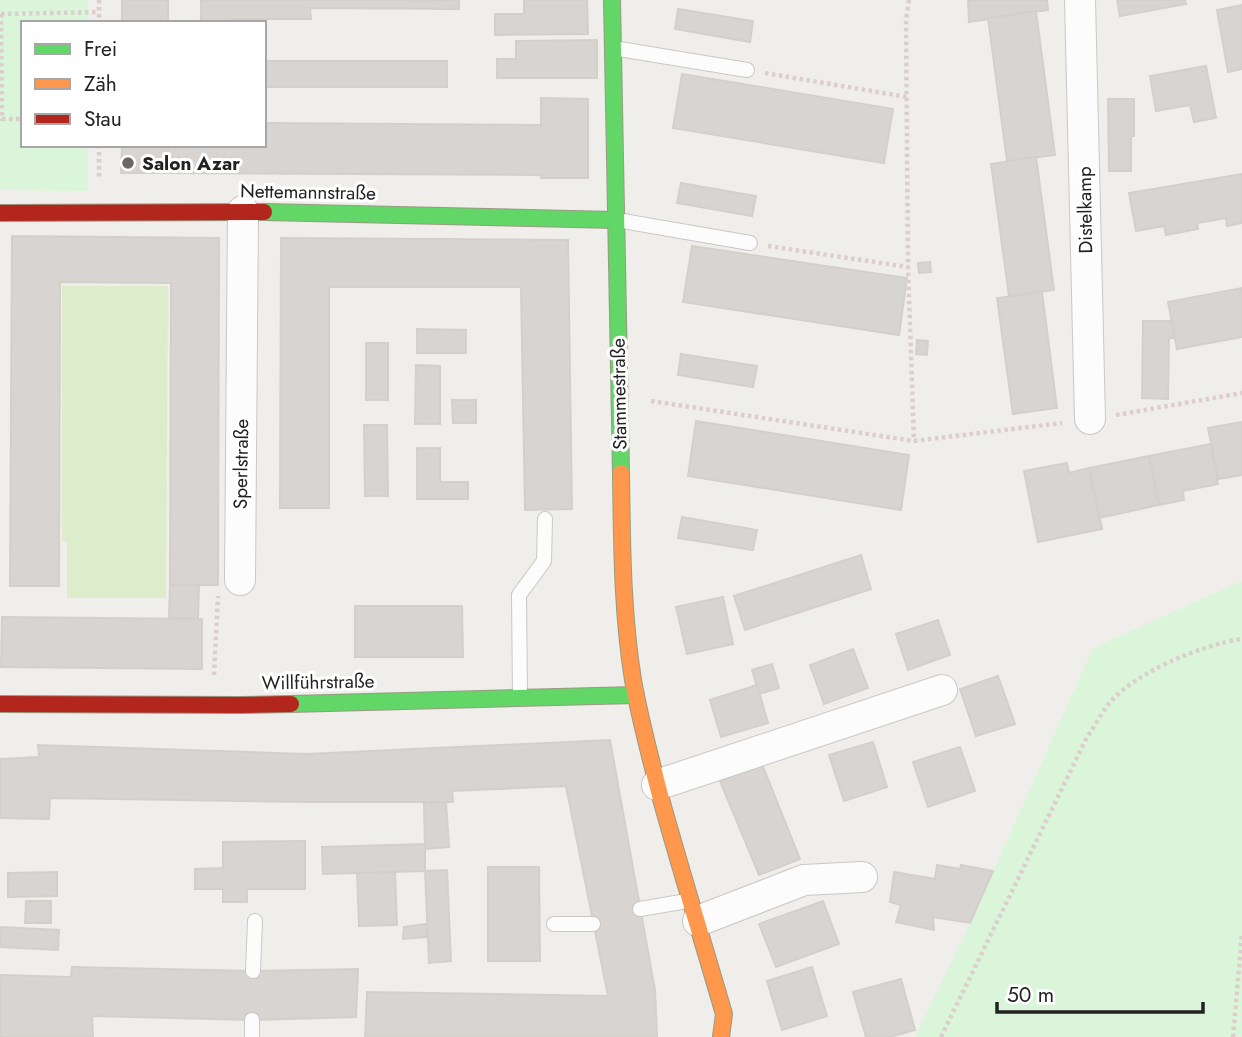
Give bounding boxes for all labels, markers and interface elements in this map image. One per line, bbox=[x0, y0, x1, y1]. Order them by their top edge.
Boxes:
legend bbox=[21, 21, 266, 147]
text: Frei bbox=[84, 34, 117, 64]
text: Zäh bbox=[84, 69, 117, 99]
text: Stau bbox=[84, 104, 122, 134]
place label: Salon Azar bbox=[142, 150, 240, 177]
marker: Salon Azar bbox=[120, 155, 136, 171]
street label: Distelkamp bbox=[1071, 166, 1099, 254]
street label: Nettemannstraße bbox=[240, 177, 376, 207]
street label: Stammestraße bbox=[605, 338, 633, 450]
street label: Sperlstraße bbox=[227, 418, 255, 509]
street label: Willführstraße bbox=[261, 668, 375, 696]
scale bar bbox=[997, 970, 1204, 1014]
text: 50 m bbox=[1007, 980, 1054, 1010]

